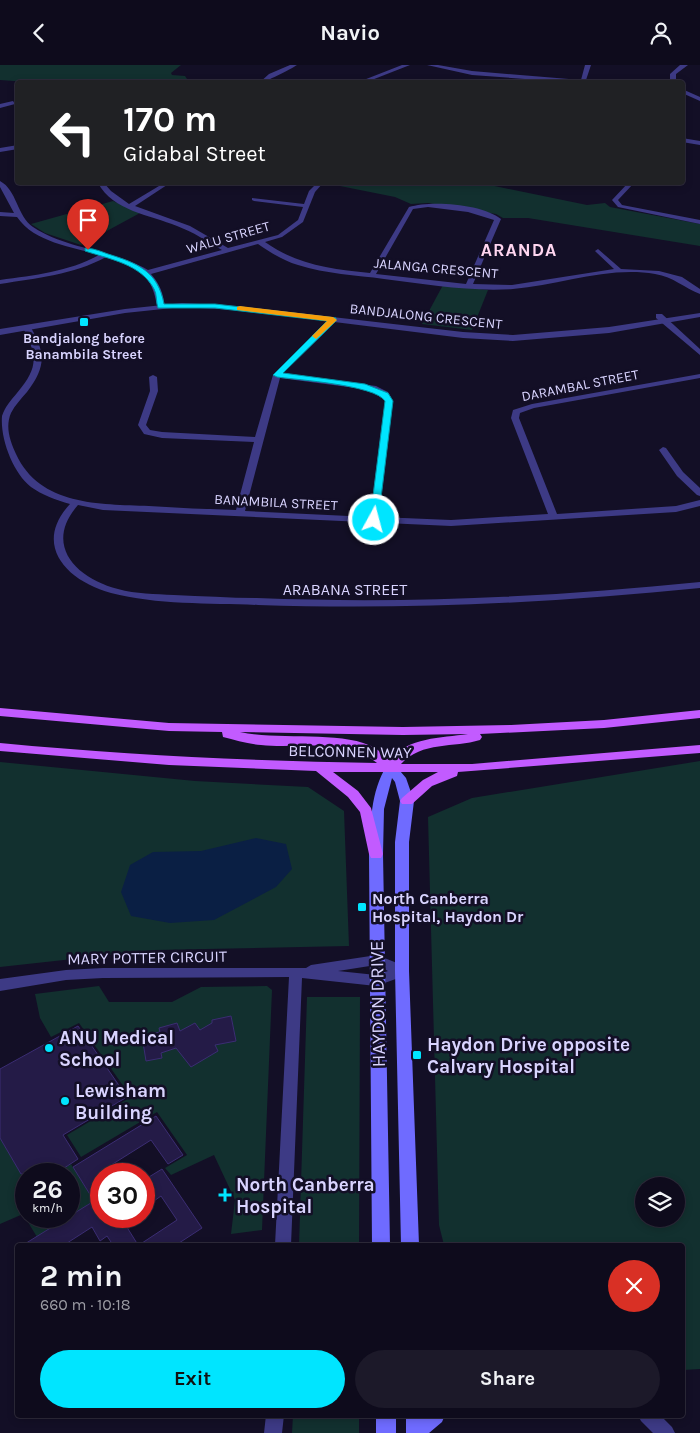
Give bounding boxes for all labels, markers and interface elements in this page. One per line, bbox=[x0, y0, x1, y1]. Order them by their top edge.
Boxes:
icon: back bbox=[25, 19, 53, 47]
icon: person bbox=[647, 19, 675, 47]
text: Navio bbox=[320, 20, 380, 46]
text: 170 m bbox=[123, 99, 217, 140]
icon: left bbox=[40, 100, 105, 165]
text: Gidabal Street bbox=[123, 141, 266, 167]
pin bbox=[67, 199, 109, 250]
icon: arrive bbox=[74, 206, 102, 234]
street label: WALU STREET bbox=[184, 217, 272, 257]
district label: ARANDA bbox=[481, 239, 557, 261]
street label: JALANGA CRESCENT bbox=[373, 255, 499, 282]
street label: BANDJALONG CRESCENT bbox=[349, 300, 503, 333]
marker: Bandjalong before Banambila Street bbox=[78, 316, 90, 328]
place label: Bandjalong before Banambila Street bbox=[23, 330, 145, 363]
street label: DARAMBAL STREET bbox=[520, 366, 640, 405]
street label: BANAMBILA STREET bbox=[214, 491, 338, 514]
position arrow bbox=[347, 493, 399, 545]
street label: ARABANA STREET bbox=[283, 580, 407, 599]
street label: BELCONNEN WAY bbox=[288, 741, 412, 762]
place label: North Canberra Hospital, Haydon Dr bbox=[372, 889, 524, 926]
marker: North Canberra Hospital, Haydon Dr bbox=[356, 901, 368, 913]
street label: HAYDON DRIVE bbox=[366, 940, 390, 1068]
street label: MARY POTTER CIRCUIT bbox=[67, 947, 227, 968]
place label: ANU Medical School bbox=[59, 1027, 174, 1071]
place label: Haydon Drive opposite Calvary Hospital bbox=[427, 1034, 630, 1078]
marker: ANU Medical School bbox=[43, 1042, 55, 1054]
marker: Haydon Drive opposite Calvary Hospital bbox=[411, 1049, 423, 1061]
place label: Lewisham Building bbox=[75, 1080, 166, 1124]
marker: Lewisham Building bbox=[59, 1095, 71, 1107]
speed limit sign: 30 bbox=[90, 1163, 155, 1228]
place label: North Canberra Hospital bbox=[236, 1174, 375, 1218]
text: 26 bbox=[32, 1175, 63, 1204]
map controls bbox=[635, 1177, 685, 1227]
button: layers bbox=[635, 1177, 685, 1227]
marker: North Canberra Hospital bbox=[218, 1188, 232, 1202]
text: km/h bbox=[32, 1201, 63, 1215]
text: 2 min bbox=[40, 1258, 123, 1294]
button: close bbox=[608, 1260, 660, 1312]
text: 660 m · 10:18 bbox=[40, 1295, 131, 1314]
button: Exit bbox=[40, 1350, 345, 1408]
button: Share bbox=[355, 1350, 660, 1408]

